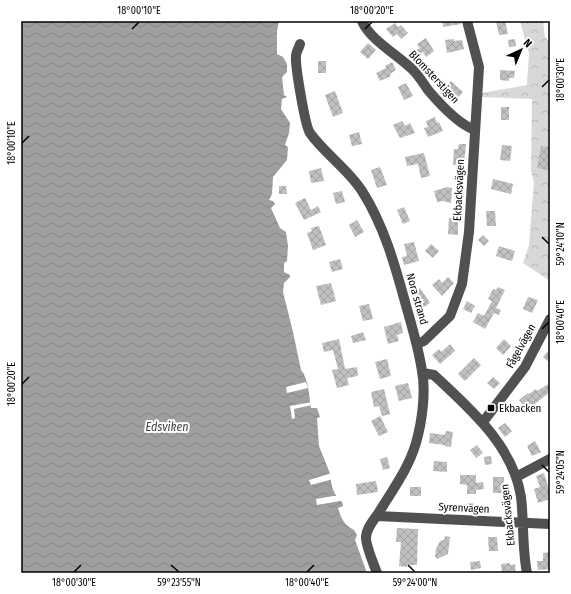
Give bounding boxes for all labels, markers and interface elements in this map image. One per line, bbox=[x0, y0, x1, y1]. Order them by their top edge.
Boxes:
text: 18°00'10"E bbox=[117, 5, 161, 17]
text: 18°00'20"E bbox=[350, 5, 394, 17]
north arrow bbox=[501, 30, 541, 70]
text: N bbox=[521, 36, 534, 50]
street label: Blomsterstigen bbox=[406, 48, 462, 106]
text: 18°00'30"E bbox=[555, 58, 567, 102]
text: 18°00'10"E bbox=[6, 121, 18, 165]
street label: Ekbacksvägen bbox=[451, 159, 467, 221]
text: 59°24'10"N bbox=[555, 222, 567, 266]
street label: Nora strand bbox=[403, 272, 431, 326]
text: 18°00'40"E bbox=[555, 300, 567, 344]
street label: Fågelvägen bbox=[503, 321, 539, 371]
text: 18°00'20"E bbox=[6, 362, 18, 406]
place label: Ekbacken bbox=[499, 402, 541, 415]
marker: Ekbacken bbox=[486, 403, 496, 413]
water label: Edsviken bbox=[146, 420, 188, 434]
text: 59°24'05"N bbox=[555, 450, 567, 494]
street label: Ekbacksvägen bbox=[498, 483, 518, 547]
street label: Syrenvägen bbox=[438, 500, 490, 516]
text: 18°00'30"E bbox=[52, 577, 96, 589]
text: 59°23'55"N bbox=[157, 577, 201, 589]
text: 18°00'40"E bbox=[285, 577, 329, 589]
text: 59°24'00"N bbox=[393, 577, 437, 589]

